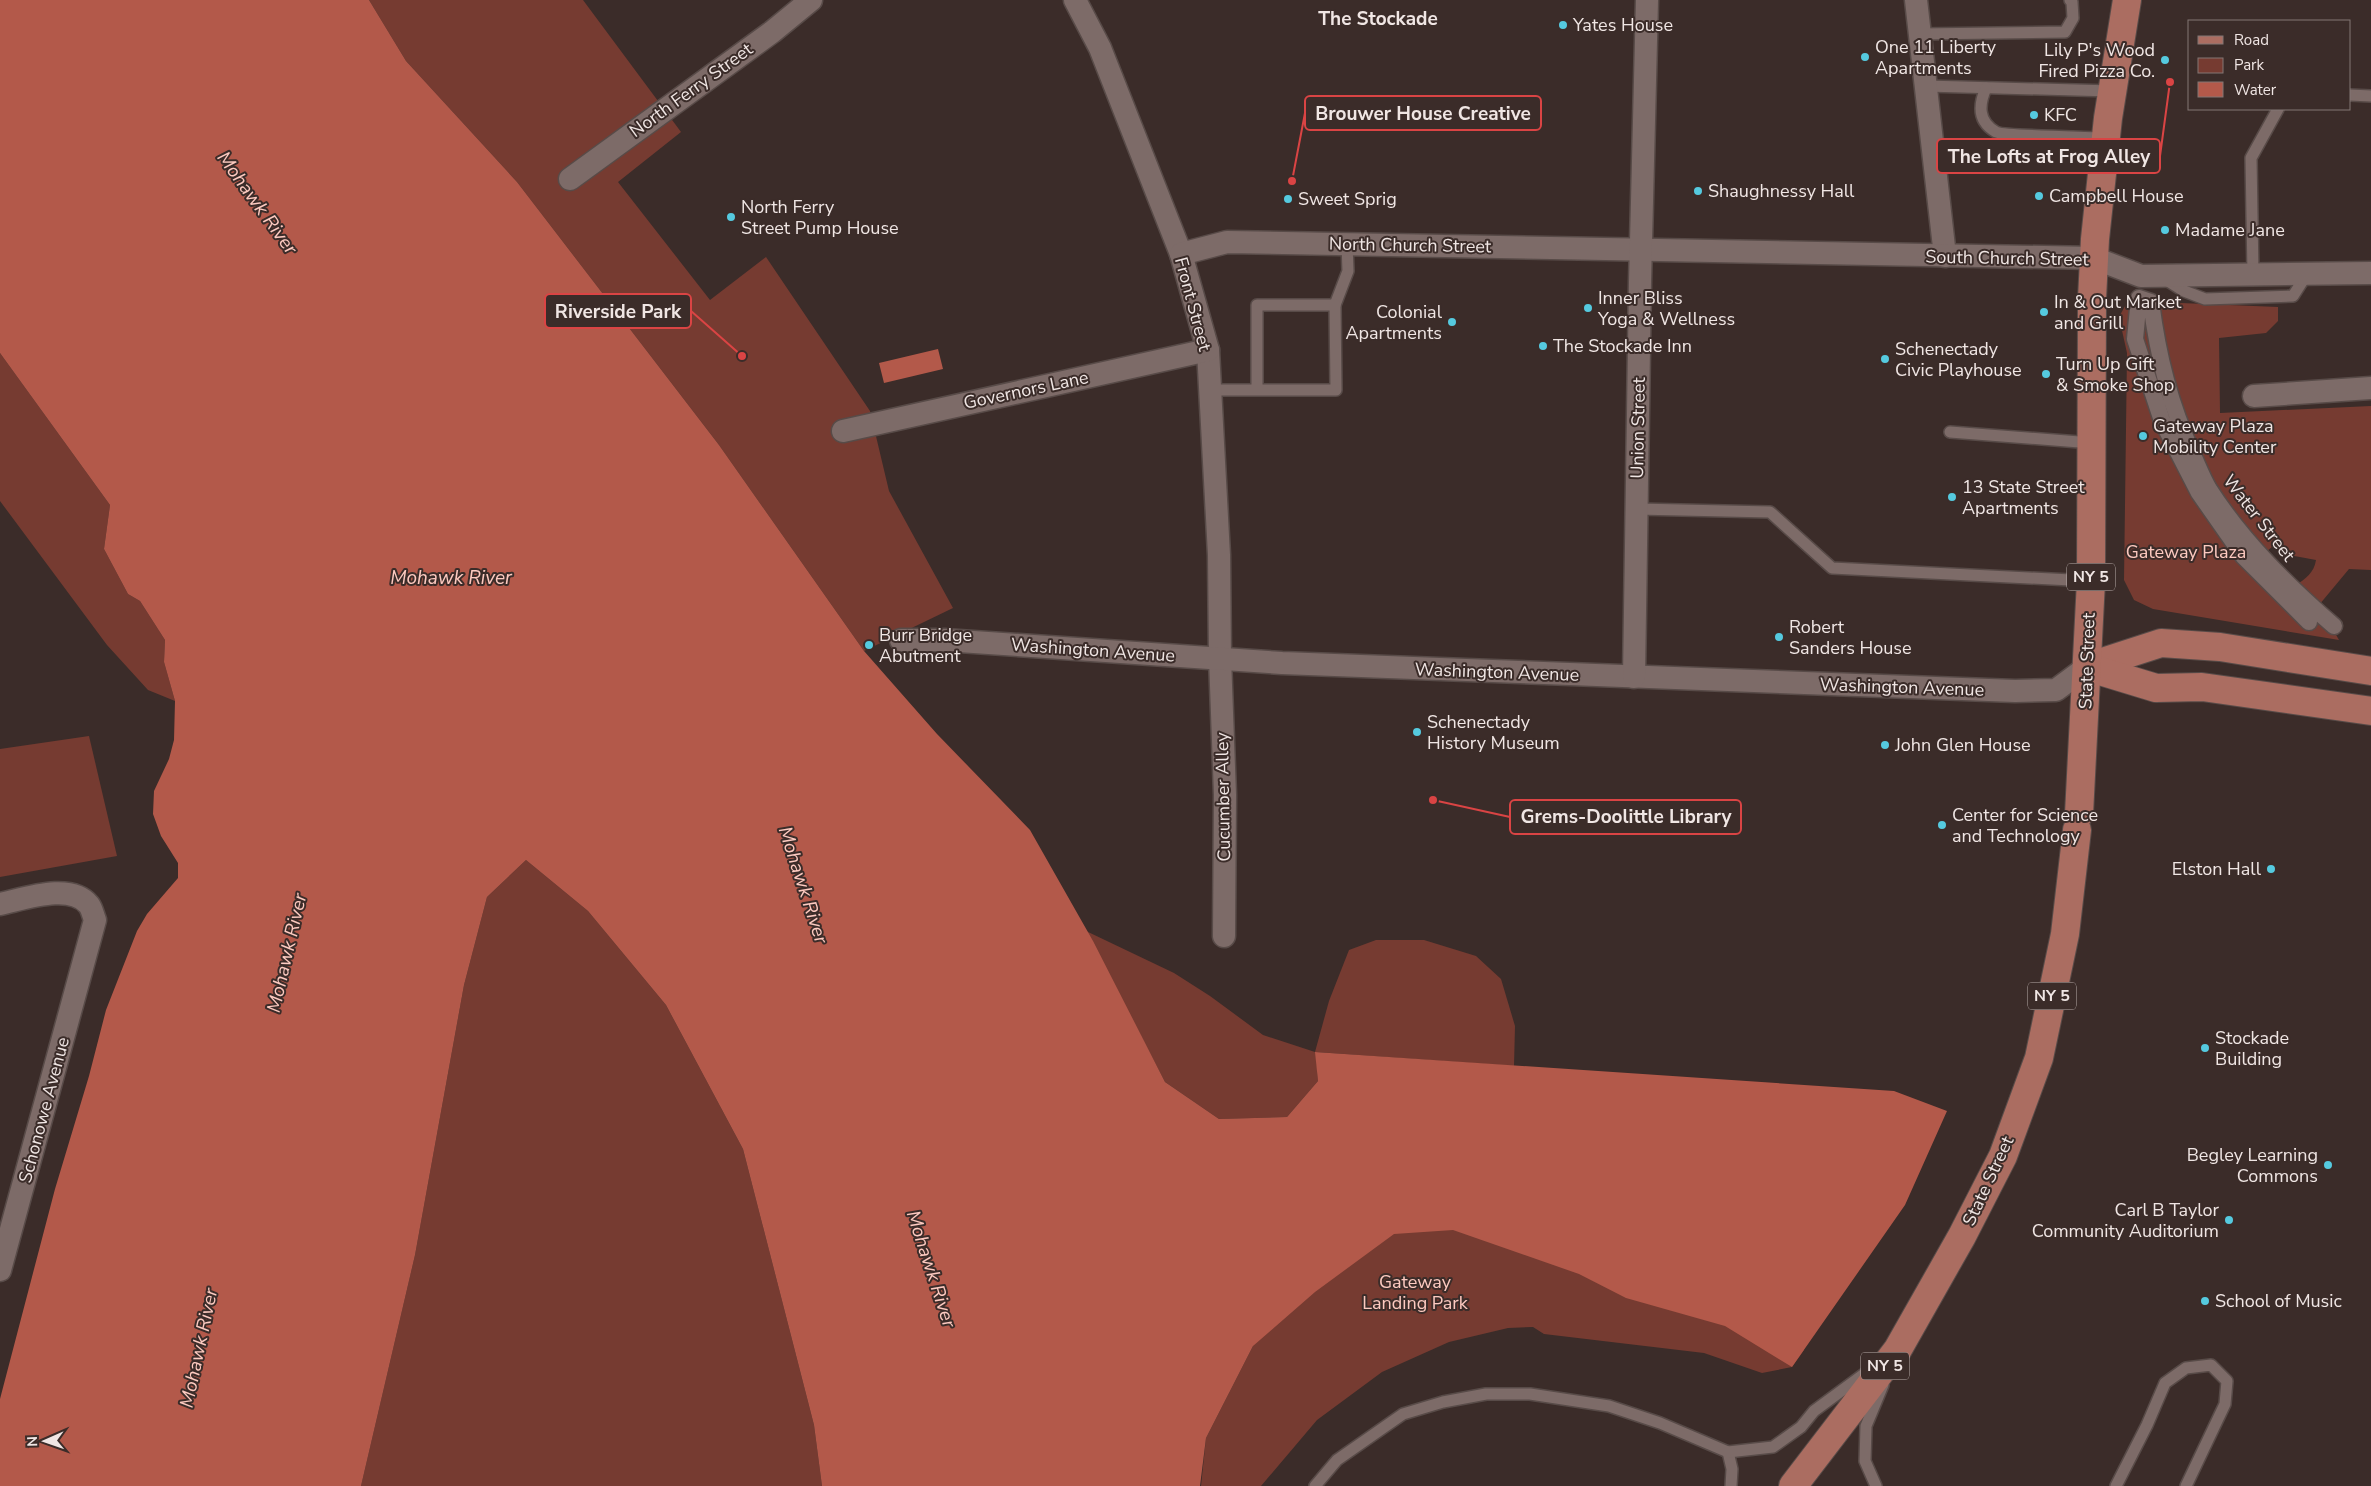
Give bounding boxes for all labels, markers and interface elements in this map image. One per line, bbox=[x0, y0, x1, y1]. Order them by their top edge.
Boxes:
district label: The Stockade bbox=[1318, 6, 1438, 32]
place label: Yates House bbox=[1572, 13, 1673, 37]
marker: Yates House bbox=[1557, 19, 1569, 31]
legend bbox=[2188, 20, 2351, 110]
text: Road bbox=[2234, 30, 2269, 50]
place label: One 11 Liberty Apartments bbox=[1875, 35, 1997, 80]
street label: North Ferry Street bbox=[625, 37, 758, 143]
place label: Lily P's Wood Fired Pizza Co. bbox=[2038, 38, 2155, 83]
marker: One 11 Liberty Apartments bbox=[1859, 51, 1871, 63]
marker: Lily P's Wood Fired Pizza Co. bbox=[2159, 54, 2171, 66]
text: Park bbox=[2234, 55, 2264, 75]
text: Water bbox=[2234, 80, 2277, 100]
callout: Brouwer House Creative bbox=[1305, 96, 1541, 130]
text: Brouwer House Creative bbox=[1315, 101, 1531, 127]
place label: KFC bbox=[2044, 103, 2077, 127]
marker: KFC bbox=[2028, 109, 2040, 121]
callout: The Lofts at Frog Alley bbox=[1937, 139, 2160, 173]
text: The Lofts at Frog Alley bbox=[1948, 144, 2151, 170]
water label: Mohawk River bbox=[211, 146, 304, 261]
place label: Shaughnessy Hall bbox=[1708, 179, 1855, 203]
place label: Campbell House bbox=[2049, 184, 2184, 208]
marker: Shaughnessy Hall bbox=[1692, 185, 1704, 197]
place label: Sweet Sprig bbox=[1298, 187, 1397, 211]
marker: Campbell House bbox=[2033, 190, 2045, 202]
marker: Sweet Sprig bbox=[1282, 193, 1294, 205]
place label: North Ferry Street Pump House bbox=[741, 195, 899, 240]
marker: North Ferry Street Pump House bbox=[725, 211, 737, 223]
place label: Madame Jane bbox=[2175, 218, 2285, 242]
marker: Madame Jane bbox=[2159, 224, 2171, 236]
street label: North Church Street bbox=[1329, 232, 1492, 258]
street label: South Church Street bbox=[1925, 245, 2090, 271]
street label: Front Street bbox=[1169, 254, 1217, 354]
place label: Inner Bliss Yoga & Wellness bbox=[1597, 286, 1735, 331]
place label: In & Out Market and Grill bbox=[2054, 290, 2182, 335]
callout: Riverside Park bbox=[545, 294, 691, 328]
text: Riverside Park bbox=[555, 299, 682, 325]
place label: Colonial Apartments bbox=[1345, 300, 1443, 345]
marker: Inner Bliss Yoga & Wellness bbox=[1582, 302, 1594, 314]
marker: In & Out Market and Grill bbox=[2038, 306, 2050, 318]
marker: Colonial Apartments bbox=[1446, 316, 1458, 328]
place label: The Stockade Inn bbox=[1553, 334, 1692, 358]
place label: Schenectady Civic Playhouse bbox=[1895, 337, 2022, 382]
marker: The Stockade Inn bbox=[1537, 340, 1549, 352]
place label: Turn Up Gift & Smoke Shop bbox=[2056, 352, 2174, 397]
marker: Schenectady Civic Playhouse bbox=[1879, 353, 1891, 365]
street label: Governors Lane bbox=[961, 365, 1091, 415]
marker: Turn Up Gift & Smoke Shop bbox=[2040, 368, 2052, 380]
street label: Union Street bbox=[1625, 376, 1651, 479]
place label: Gateway Plaza Mobility Center bbox=[2153, 414, 2277, 459]
marker: Gateway Plaza Mobility Center bbox=[2137, 430, 2149, 442]
street label: Water Street bbox=[2217, 470, 2301, 567]
place label: 13 State Street Apartments bbox=[1962, 475, 2085, 520]
marker: 13 State Street Apartments bbox=[1946, 491, 1958, 503]
park label: Gateway Plaza bbox=[2126, 540, 2246, 564]
road number: NY 5 bbox=[2067, 564, 2115, 590]
water label: Mohawk River bbox=[390, 565, 513, 591]
street label: State Street bbox=[2073, 612, 2101, 710]
place label: Robert Sanders House bbox=[1789, 615, 1912, 660]
place label: Burr Bridge Abutment bbox=[879, 623, 972, 668]
marker: Robert Sanders House bbox=[1773, 631, 1785, 643]
street label: Washington Avenue bbox=[1010, 632, 1176, 668]
marker: Burr Bridge Abutment bbox=[863, 639, 875, 651]
street label: Washington Avenue bbox=[1414, 657, 1580, 687]
street label: Washington Avenue bbox=[1819, 672, 1985, 702]
place label: Schenectady History Museum bbox=[1427, 710, 1560, 755]
marker: Schenectady History Museum bbox=[1411, 726, 1423, 738]
street label: Cucumber Alley bbox=[1210, 731, 1236, 862]
place label: John Glen House bbox=[1894, 733, 2031, 757]
marker: John Glen House bbox=[1879, 739, 1891, 751]
callout: Grems-Doolittle Library bbox=[1510, 800, 1741, 834]
place label: Center for Science and Technology bbox=[1952, 803, 2098, 848]
text: Grems-Doolittle Library bbox=[1520, 804, 1733, 830]
marker: Center for Science and Technology bbox=[1936, 819, 1948, 831]
water label: Mohawk River bbox=[772, 823, 835, 948]
place label: Elston Hall bbox=[2172, 857, 2262, 881]
marker: Elston Hall bbox=[2265, 863, 2277, 875]
water label: Mohawk River bbox=[261, 890, 314, 1015]
road number: NY 5 bbox=[2028, 982, 2076, 1009]
place label: Stockade Building bbox=[2215, 1026, 2289, 1071]
street label: Schonowe Avenue bbox=[13, 1034, 75, 1186]
marker: Stockade Building bbox=[2199, 1042, 2211, 1054]
street label: State Street bbox=[1957, 1132, 2020, 1230]
place label: Begley Learning Commons bbox=[2187, 1143, 2318, 1188]
marker: Begley Learning Commons bbox=[2322, 1159, 2334, 1171]
place label: Carl B Taylor Community Auditorium bbox=[2032, 1198, 2220, 1243]
water label: Mohawk River bbox=[900, 1207, 963, 1332]
marker: Carl B Taylor Community Auditorium bbox=[2223, 1214, 2235, 1226]
park label: Gateway Landing Park bbox=[1362, 1270, 1469, 1315]
water label: Mohawk River bbox=[174, 1285, 225, 1410]
place label: School of Music bbox=[2215, 1289, 2342, 1313]
marker: School of Music bbox=[2199, 1295, 2211, 1307]
road number: NY 5 bbox=[1861, 1352, 1909, 1380]
north arrow bbox=[20, 1416, 70, 1466]
text: N bbox=[23, 1436, 42, 1447]

